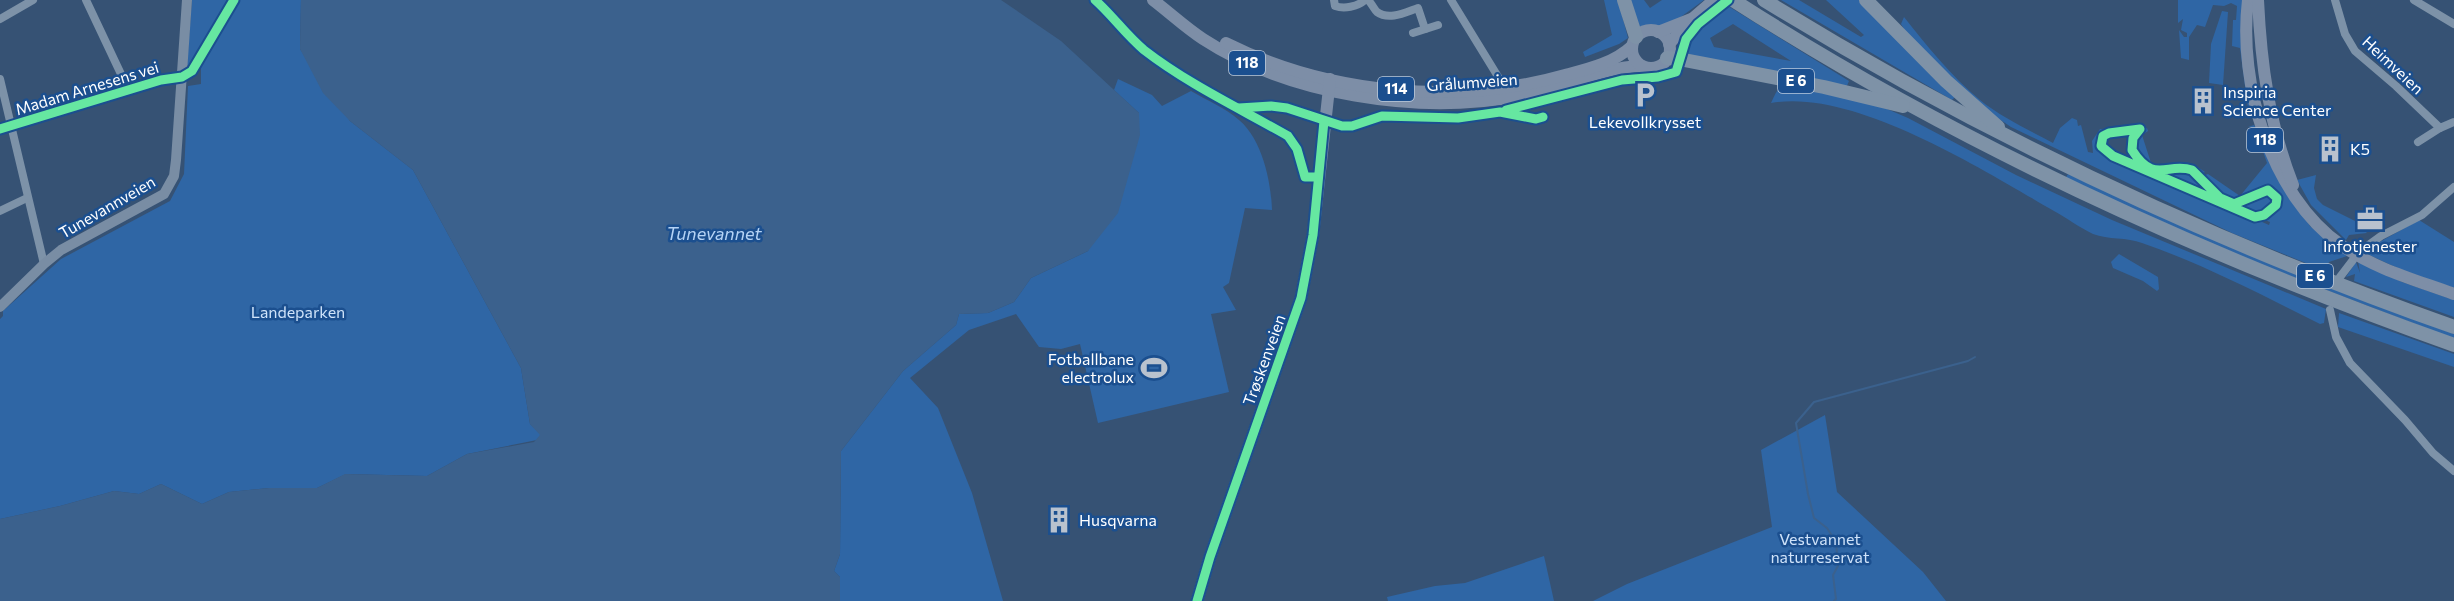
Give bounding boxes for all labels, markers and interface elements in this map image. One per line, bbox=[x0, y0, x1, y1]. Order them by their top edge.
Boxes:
street label: Heimveien bbox=[2359, 32, 2428, 98]
road number: 118 bbox=[1229, 51, 1265, 75]
street label: Madam Arnesens vei bbox=[13, 57, 161, 118]
street label: Grålumveien bbox=[1426, 69, 1518, 94]
road number: E 6 bbox=[1778, 69, 1814, 93]
road number: 114 bbox=[1378, 77, 1414, 101]
parking icon: Lekevollkrysset bbox=[1630, 80, 1660, 110]
place label: Inspiria Science Center bbox=[2223, 82, 2332, 119]
building icon: Inspiria Science Center bbox=[2188, 86, 2218, 116]
place label: Lekevollkrysset bbox=[1589, 112, 1702, 131]
road number: 118 bbox=[2247, 128, 2283, 152]
building icon: K5 bbox=[2315, 134, 2345, 164]
place label: K5 bbox=[2350, 139, 2370, 158]
street label: Tunevannveien bbox=[55, 171, 158, 242]
office icon: Infotjenester bbox=[2355, 204, 2385, 234]
water label: Tunevannet bbox=[666, 222, 762, 244]
place label: Infotjenester bbox=[2323, 236, 2418, 255]
road number: E 6 bbox=[2297, 264, 2333, 288]
park label: Landeparken bbox=[251, 302, 345, 321]
street label: Trøskenveien bbox=[1238, 312, 1289, 408]
place label: Fotballbane electrolux bbox=[1048, 349, 1134, 386]
sports icon: Fotballbane electrolux bbox=[1139, 353, 1169, 383]
building icon: Husqvarna bbox=[1044, 505, 1074, 535]
place label: Husqvarna bbox=[1079, 510, 1157, 529]
park label: Vestvannet naturreservat bbox=[1770, 529, 1870, 566]

